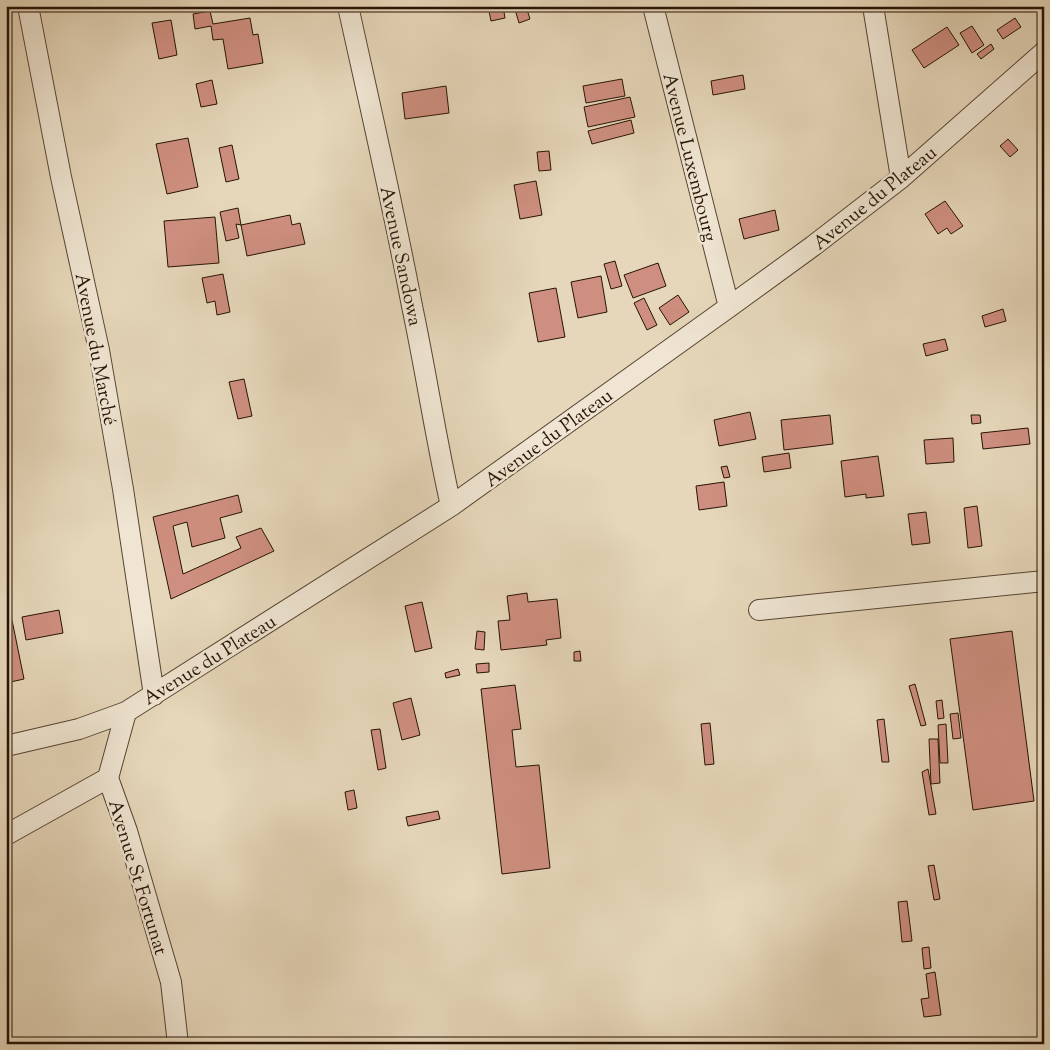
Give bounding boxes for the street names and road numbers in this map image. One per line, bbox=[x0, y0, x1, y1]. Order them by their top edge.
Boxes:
street label: Avenue Luxembourg bbox=[655, 71, 723, 245]
street label: Avenue du Plateau bbox=[808, 140, 943, 257]
street label: Avenue Sandowa bbox=[372, 184, 428, 329]
street label: Avenue du Marché bbox=[67, 271, 123, 428]
street label: Avenue du Plateau bbox=[480, 383, 619, 495]
street label: Avenue du Plateau bbox=[139, 609, 282, 713]
street label: Avenue St Fortunat bbox=[100, 797, 173, 959]

